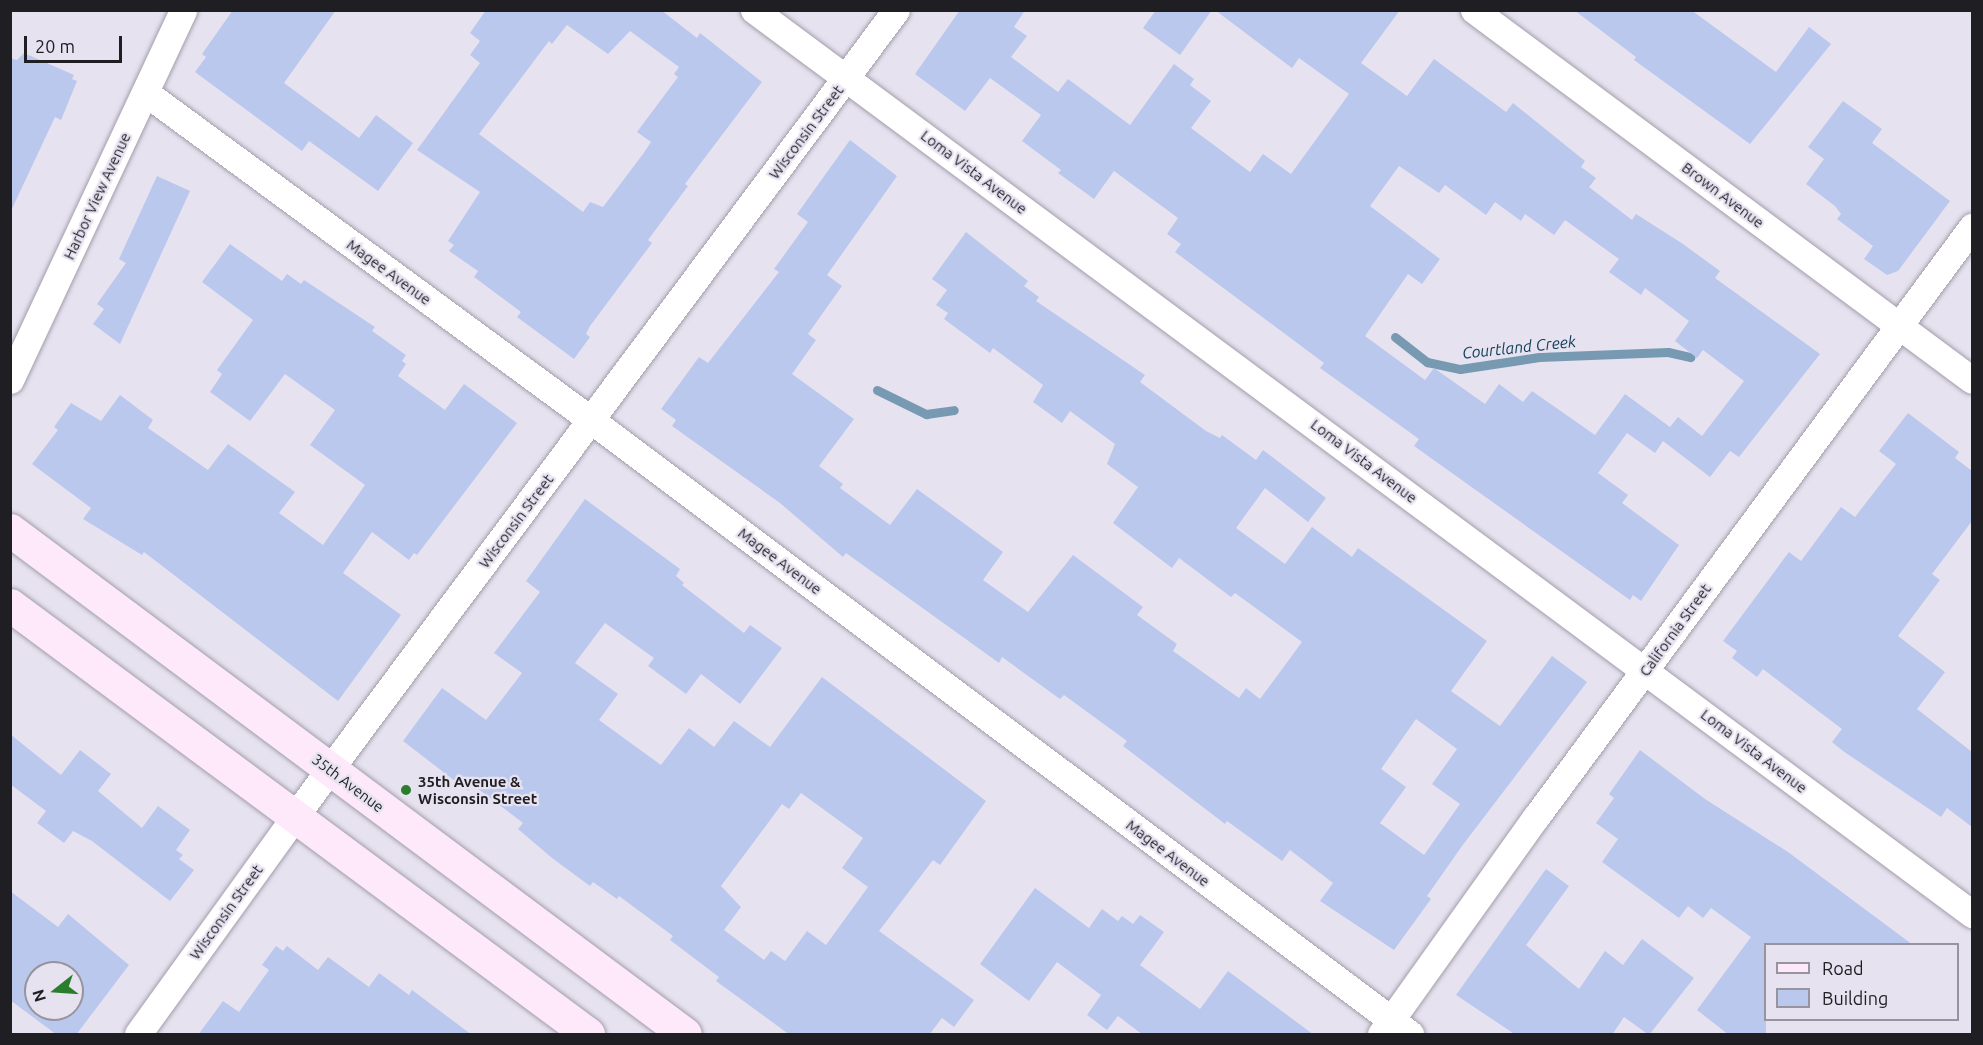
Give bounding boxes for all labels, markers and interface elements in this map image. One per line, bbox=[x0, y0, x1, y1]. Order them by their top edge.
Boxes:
scale bar bbox=[27, 24, 124, 62]
text: 20 m bbox=[35, 36, 75, 56]
street label: Wisconsin Street bbox=[765, 82, 847, 182]
street label: Loma Vista Avenue bbox=[917, 126, 1031, 218]
street label: Harbor View Avenue bbox=[60, 130, 134, 262]
street label: Brown Avenue bbox=[1678, 158, 1768, 232]
street label: Magee Avenue bbox=[343, 235, 435, 309]
water label: Courtland Creek bbox=[1461, 331, 1577, 363]
street label: Loma Vista Avenue bbox=[1307, 415, 1421, 507]
street label: Wisconsin Street bbox=[475, 471, 557, 571]
street label: Magee Avenue bbox=[735, 524, 825, 598]
street label: California Street bbox=[1635, 580, 1715, 680]
street label: Loma Vista Avenue bbox=[1697, 705, 1811, 797]
street label: 35th Avenue bbox=[309, 750, 387, 816]
place label: 35th Avenue & Wisconsin Street bbox=[418, 772, 537, 807]
marker: 35th Avenue & Wisconsin Street bbox=[399, 783, 413, 797]
street label: Magee Avenue bbox=[1123, 816, 1213, 890]
street label: Wisconsin Street bbox=[186, 861, 266, 963]
legend bbox=[1764, 943, 1959, 1021]
text: Road bbox=[1822, 958, 1864, 978]
north arrow bbox=[24, 961, 84, 1021]
text: N bbox=[28, 987, 49, 1004]
text: Building bbox=[1822, 988, 1888, 1008]

